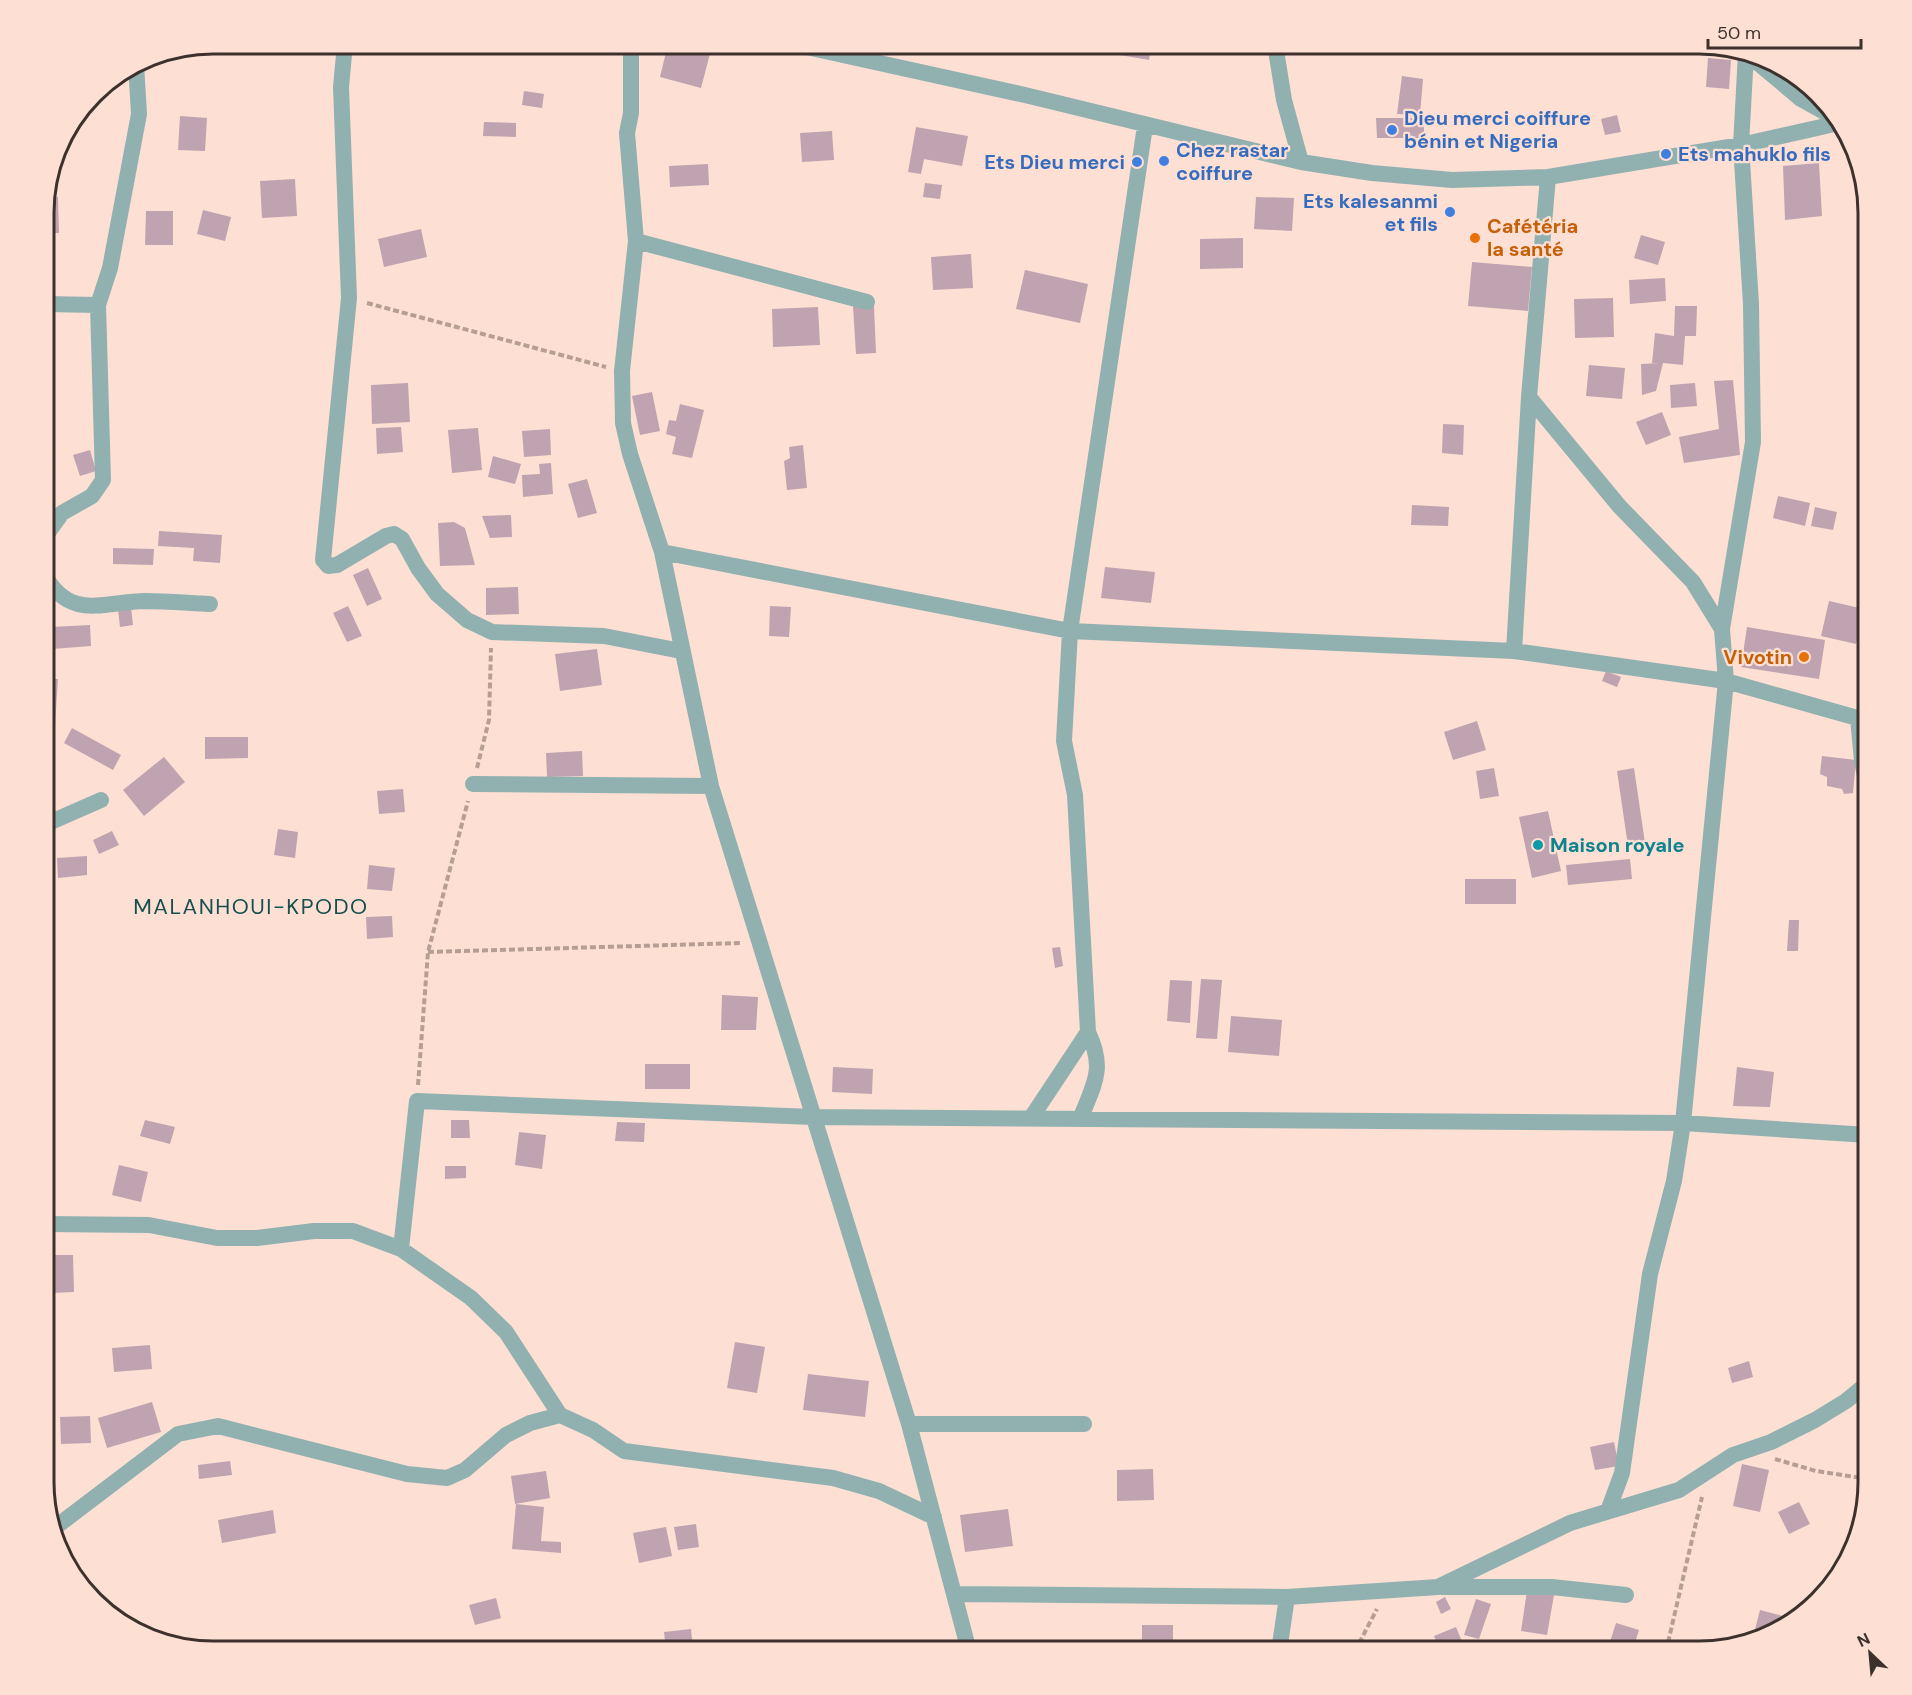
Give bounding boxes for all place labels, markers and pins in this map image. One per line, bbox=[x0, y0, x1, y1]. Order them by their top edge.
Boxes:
place label: Dieu merci coiffure bénin et Nigeria bbox=[1404, 105, 1591, 154]
marker: Dieu merci coiffure bénin et Nigeria bbox=[1385, 123, 1399, 137]
place label: Chez rastar coiffure bbox=[1176, 137, 1288, 186]
place label: Ets mahuklo fils bbox=[1678, 141, 1831, 167]
marker: Ets mahuklo fils bbox=[1659, 147, 1673, 161]
place label: Ets Dieu merci bbox=[984, 149, 1125, 175]
marker: Chez rastar coiffure bbox=[1157, 154, 1171, 168]
marker: Ets Dieu merci bbox=[1130, 155, 1144, 169]
place label: Ets kalesanmi et fils bbox=[1303, 188, 1438, 237]
marker: Ets kalesanmi et fils bbox=[1443, 205, 1457, 219]
place label: Cafétéria la santé bbox=[1487, 213, 1578, 262]
marker: Cafétéria la santé bbox=[1468, 231, 1482, 245]
place label: Vivotin bbox=[1723, 644, 1792, 670]
marker: Vivotin bbox=[1797, 650, 1811, 664]
place label: Maison royale bbox=[1550, 832, 1684, 858]
marker: Maison royale bbox=[1531, 838, 1545, 852]

